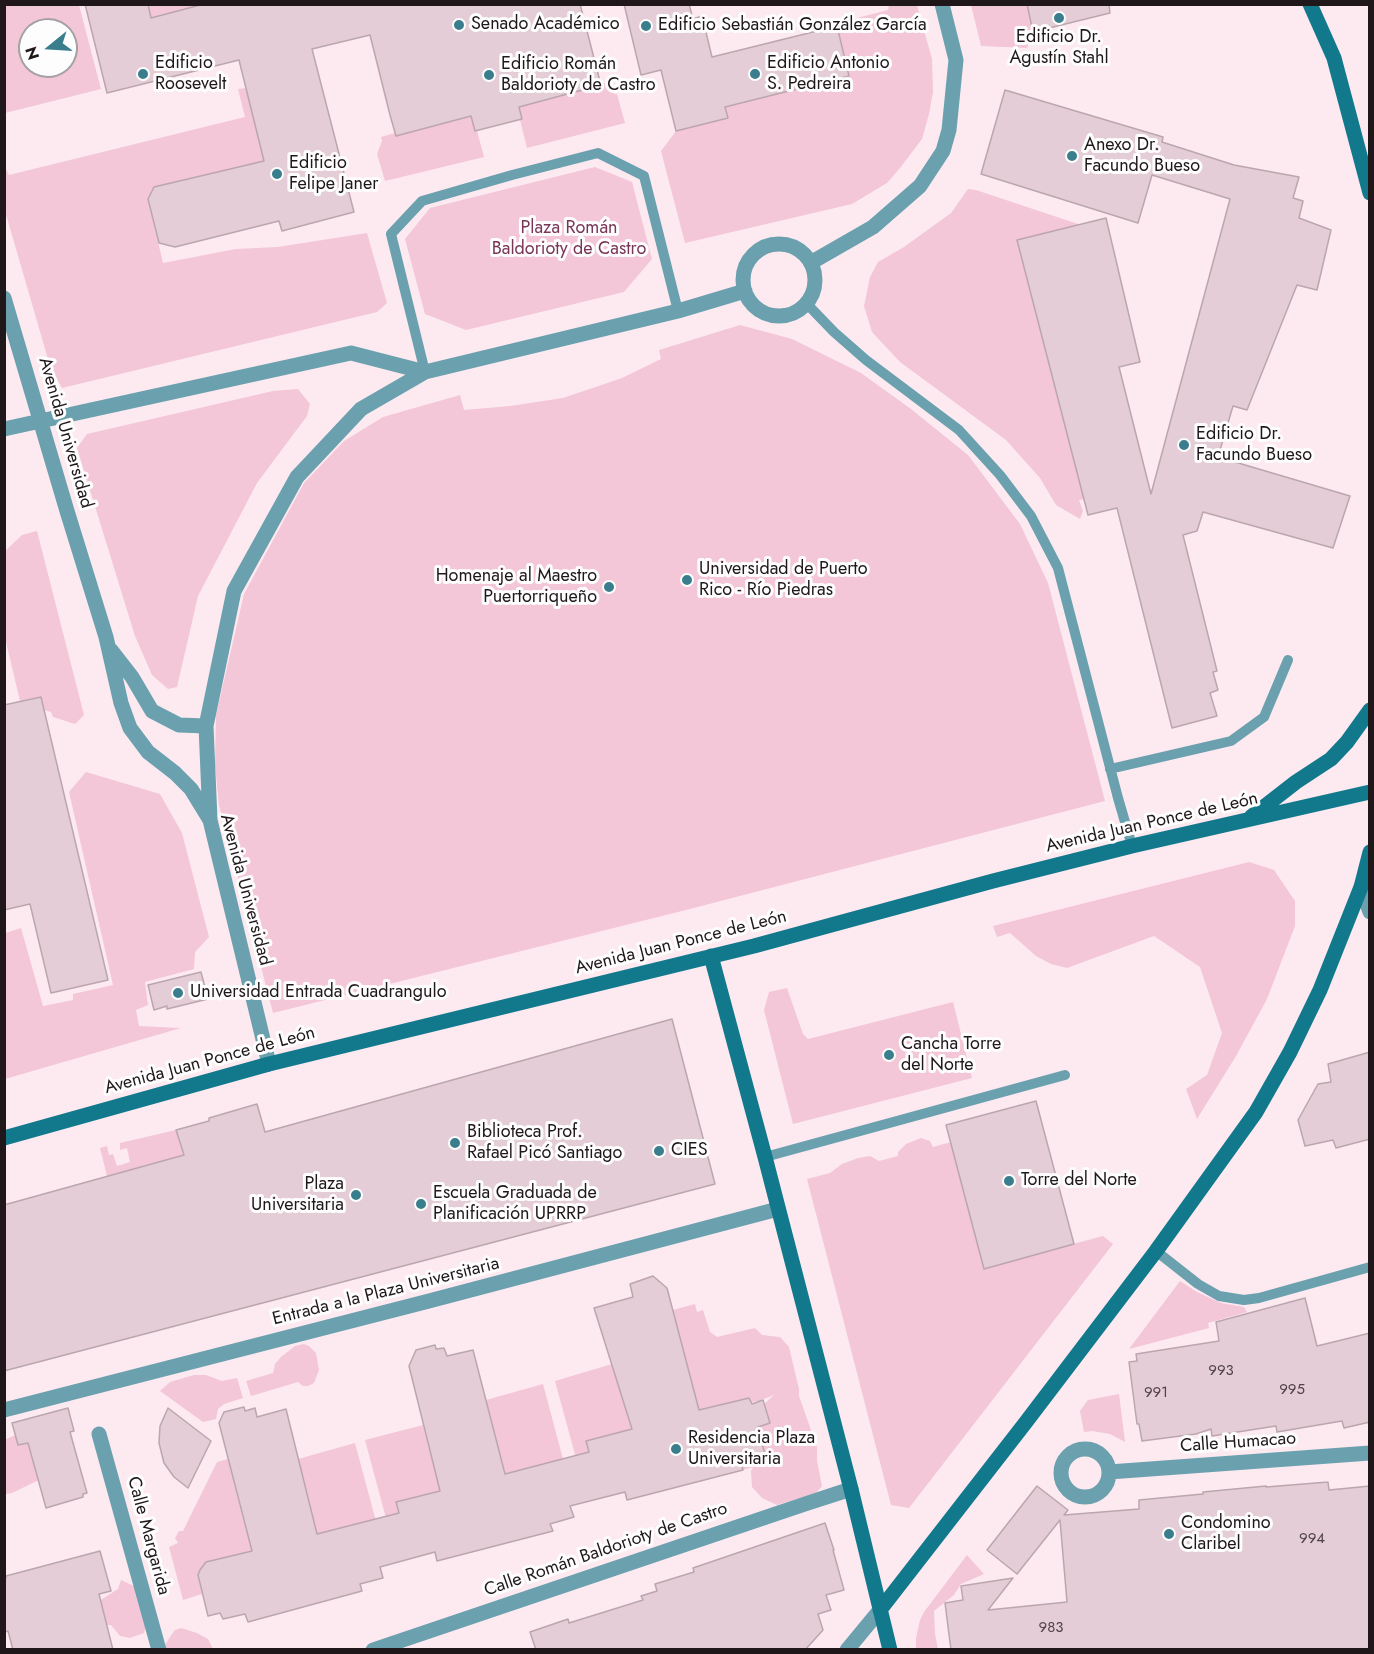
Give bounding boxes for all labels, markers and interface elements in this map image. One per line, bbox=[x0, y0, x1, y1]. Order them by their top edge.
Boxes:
marker: Edificio Dr. Agustín Stahl bbox=[1052, 11, 1066, 25]
place label: Senado Académico bbox=[471, 14, 620, 36]
place label: Edificio Sebastián González García bbox=[658, 15, 927, 37]
north arrow bbox=[18, 18, 78, 78]
marker: Senado Académico bbox=[452, 18, 466, 32]
marker: Edificio Sebastián González García bbox=[639, 19, 653, 33]
place label: Edificio Dr. Agustín Stahl bbox=[1009, 27, 1109, 70]
text: N bbox=[19, 43, 45, 63]
place label: Edificio Roosevelt bbox=[155, 53, 226, 96]
place label: Edificio Antonio S. Pedreira bbox=[767, 53, 890, 96]
place label: Edificio Román Baldorioty de Castro bbox=[501, 54, 655, 97]
marker: Edificio Roosevelt bbox=[136, 67, 150, 81]
marker: Edificio Antonio S. Pedreira bbox=[748, 67, 762, 81]
marker: Edificio Román Baldorioty de Castro bbox=[482, 68, 496, 82]
place label: Anexo Dr. Facundo Bueso bbox=[1084, 135, 1200, 178]
marker: Anexo Dr. Facundo Bueso bbox=[1065, 149, 1079, 163]
place label: Edificio Felipe Janer bbox=[289, 153, 378, 195]
marker: Edificio Felipe Janer bbox=[270, 167, 284, 181]
park label: Plaza Román Baldorioty de Castro bbox=[492, 218, 646, 260]
street label: Avenida Universidad bbox=[33, 355, 97, 511]
place label: Edificio Dr. Facundo Bueso bbox=[1196, 424, 1312, 466]
marker: Edificio Dr. Facundo Bueso bbox=[1177, 438, 1191, 452]
place label: Universidad de Puerto Rico - Río Piedras bbox=[699, 559, 867, 602]
place label: Homenaje al Maestro Puertorriqueño bbox=[436, 566, 597, 608]
marker: Universidad de Puerto Rico - Río Piedras bbox=[680, 573, 694, 587]
marker: Homenaje al Maestro Puertorriqueño bbox=[602, 580, 616, 594]
street label: Avenida Juan Ponce de León bbox=[1044, 788, 1260, 858]
street label: Avenida Universidad bbox=[214, 812, 276, 968]
street label: Avenida Juan Ponce de León bbox=[573, 906, 789, 980]
place label: Universidad Entrada Cuadrangulo bbox=[190, 982, 446, 1004]
marker: Universidad Entrada Cuadrangulo bbox=[171, 986, 185, 1000]
street label: Avenida Juan Ponce de León bbox=[102, 1022, 318, 1100]
place label: Cancha Torre del Norte bbox=[901, 1034, 1001, 1076]
marker: Cancha Torre del Norte bbox=[882, 1048, 896, 1062]
place label: Biblioteca Prof. Rafael Picó Santiago bbox=[467, 1122, 622, 1164]
marker: Biblioteca Prof. Rafael Picó Santiago bbox=[448, 1136, 462, 1150]
place label: CIES bbox=[671, 1140, 708, 1162]
marker: CIES bbox=[652, 1144, 666, 1158]
place label: Torre del Norte bbox=[1021, 1170, 1137, 1192]
place label: Plaza Universitaria bbox=[251, 1174, 344, 1216]
marker: Torre del Norte bbox=[1002, 1174, 1016, 1188]
place label: Escuela Graduada de Planificación UPRRP bbox=[433, 1183, 597, 1226]
marker: Plaza Universitaria bbox=[349, 1188, 363, 1202]
marker: Escuela Graduada de Planificación UPRRP bbox=[414, 1197, 428, 1211]
street label: Entrada a la Plaza Universitaria bbox=[270, 1253, 502, 1331]
house number: 993 bbox=[1208, 1362, 1234, 1380]
house number: 995 bbox=[1279, 1381, 1305, 1399]
house number: 991 bbox=[1144, 1384, 1168, 1402]
place label: Residencia Plaza Universitaria bbox=[688, 1428, 815, 1470]
street label: Calle Humacao bbox=[1179, 1428, 1297, 1458]
marker: Residencia Plaza Universitaria bbox=[669, 1442, 683, 1456]
street label: Calle Margarida bbox=[122, 1474, 174, 1598]
street label: Calle Román Baldorioty de Castro bbox=[481, 1498, 731, 1602]
place label: Condomino Claribel bbox=[1181, 1513, 1271, 1556]
marker: Condomino Claribel bbox=[1162, 1527, 1176, 1541]
house number: 994 bbox=[1299, 1530, 1325, 1548]
house number: 983 bbox=[1038, 1619, 1064, 1637]

